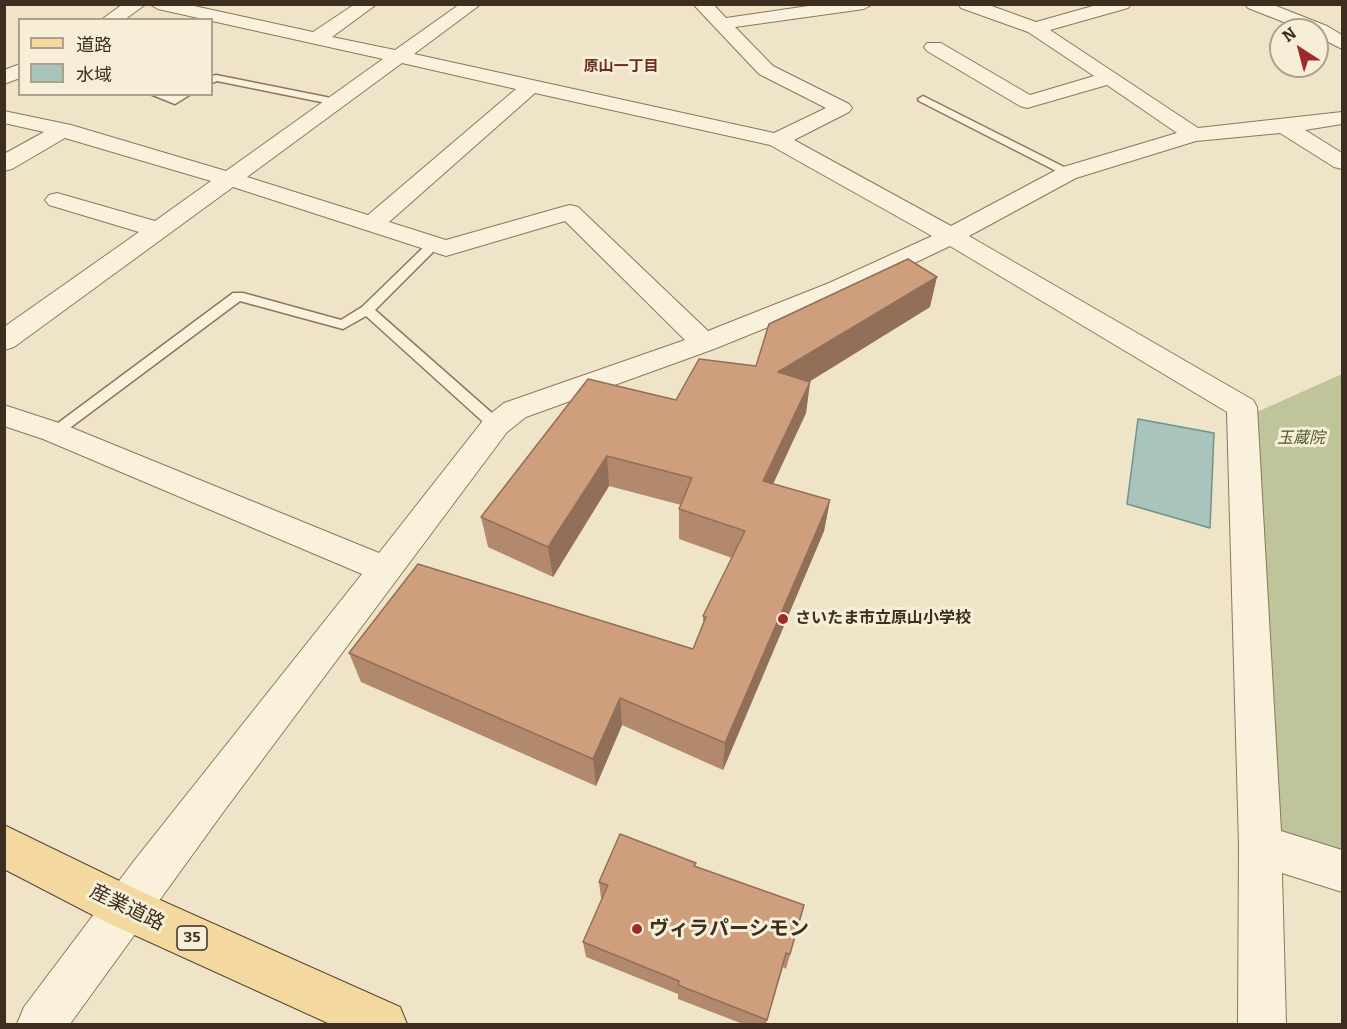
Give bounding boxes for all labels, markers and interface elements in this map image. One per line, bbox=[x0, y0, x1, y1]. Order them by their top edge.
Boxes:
legend bbox=[18, 18, 213, 96]
north arrow bbox=[1269, 18, 1329, 78]
text: N bbox=[1279, 23, 1300, 46]
text: 道路 bbox=[76, 34, 112, 56]
district label: 原山一丁目 bbox=[584, 58, 658, 76]
text: 水域 bbox=[76, 64, 112, 86]
park label: 玉蔵院 bbox=[1277, 429, 1325, 449]
place label: さいたま市立原山小学校 bbox=[795, 609, 971, 629]
marker: さいたま市立原山小学校 bbox=[776, 612, 790, 626]
street label: 産業道路 bbox=[86, 880, 168, 936]
place label: ヴィラパーシモン bbox=[649, 917, 809, 941]
marker: ヴィラパーシモン bbox=[630, 922, 644, 936]
road number: 35 bbox=[177, 926, 207, 950]

